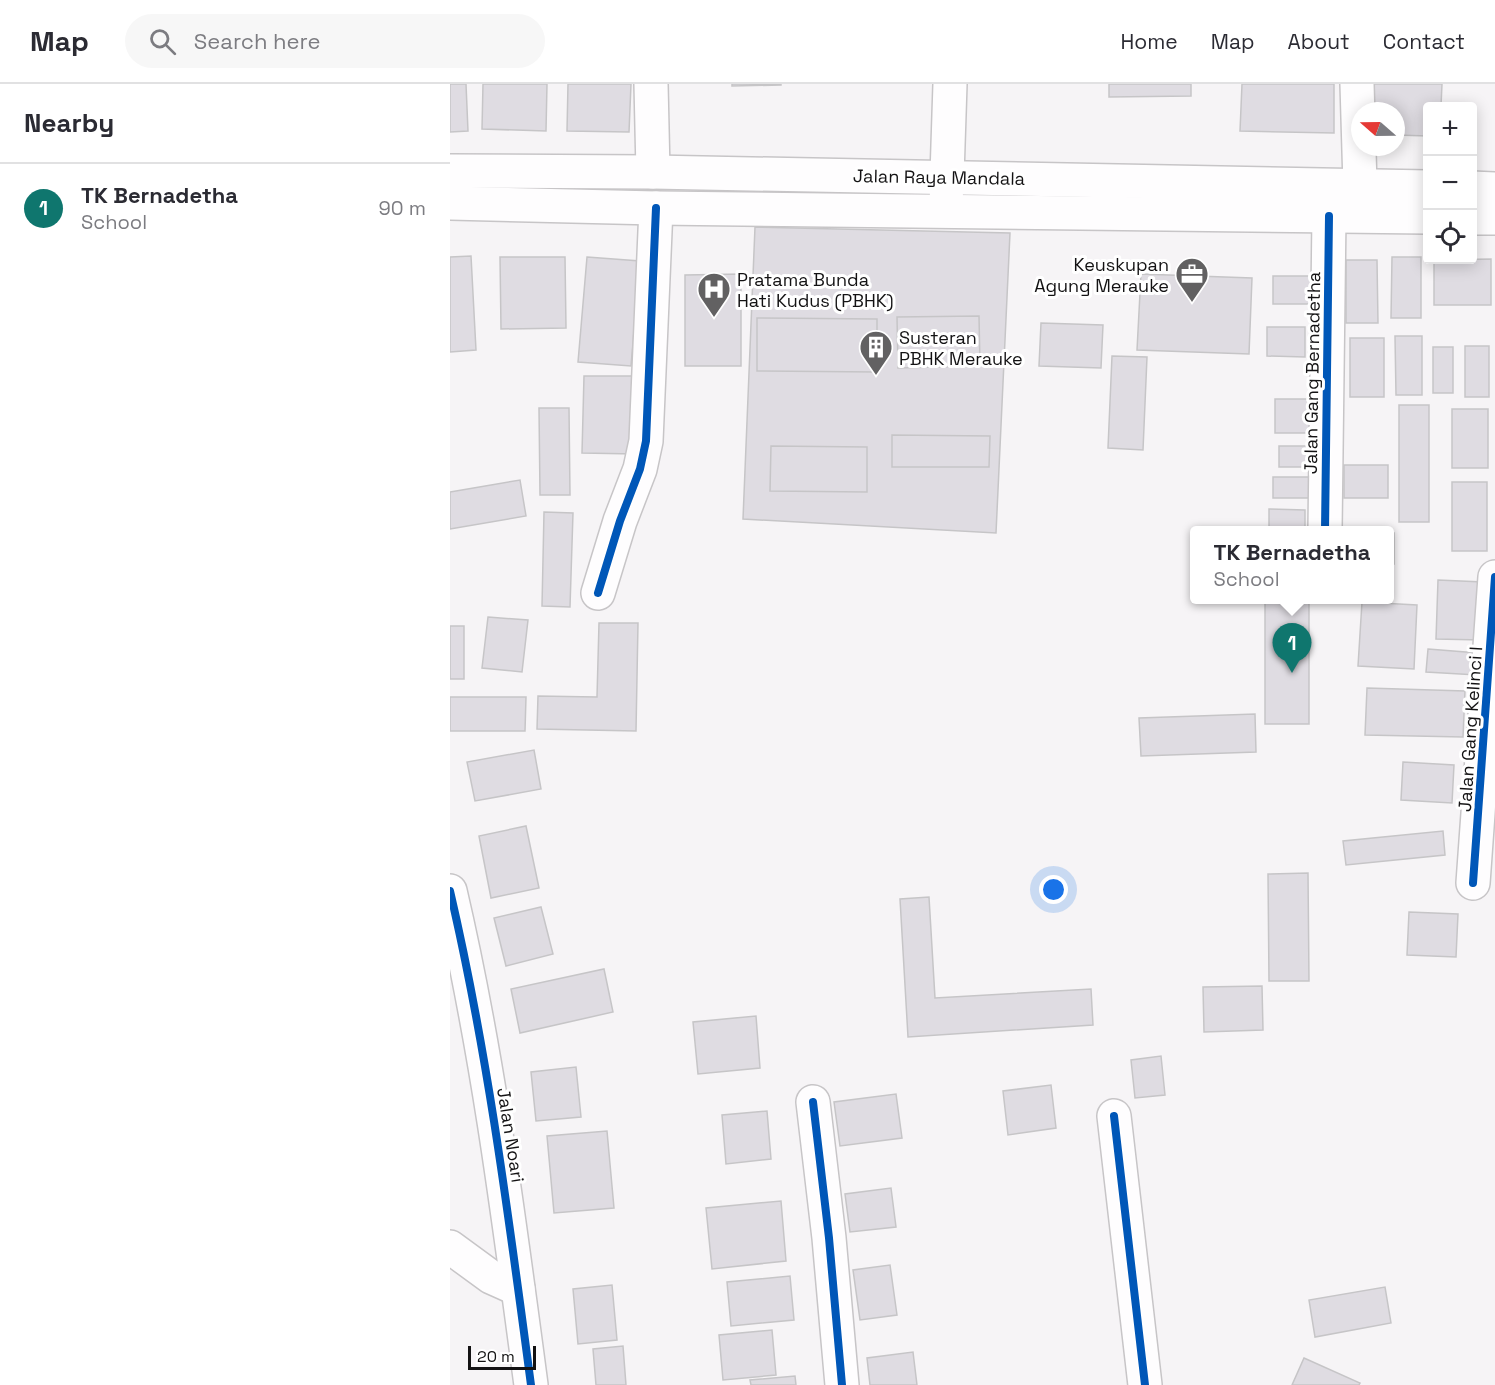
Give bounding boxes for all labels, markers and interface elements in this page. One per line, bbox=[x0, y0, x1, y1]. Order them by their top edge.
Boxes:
search box bbox=[125, 14, 545, 68]
text: Map bbox=[30, 23, 89, 59]
icon: search bbox=[146, 25, 179, 58]
text: Search here bbox=[194, 27, 321, 55]
text: Home bbox=[1120, 28, 1178, 55]
text: Map bbox=[1211, 28, 1255, 55]
text: About bbox=[1288, 28, 1350, 55]
text: Contact bbox=[1383, 28, 1465, 55]
north arrow bbox=[1351, 102, 1405, 156]
map controls bbox=[1423, 102, 1477, 264]
button: + bbox=[1423, 102, 1477, 156]
text: Nearby bbox=[24, 106, 114, 140]
button: − bbox=[1423, 156, 1477, 210]
street label: Jalan Raya Mandala bbox=[853, 164, 1025, 190]
text: TK Bernadetha bbox=[81, 181, 238, 209]
text: 1 bbox=[39, 195, 48, 221]
text: 90 m bbox=[379, 195, 426, 221]
text: School bbox=[81, 209, 147, 235]
button: locate bbox=[1423, 210, 1477, 264]
place label: Keuskupan Agung Merauke bbox=[1034, 253, 1169, 297]
office icon: Keuskupan Agung Merauke bbox=[1174, 256, 1210, 303]
place label: Pratama Bunda Hati Kudus (PBHK) bbox=[737, 268, 893, 312]
hospital icon: Pratama Bunda Hati Kudus (PBHK) bbox=[696, 271, 732, 318]
street label: Jalan Gang Bernadetha bbox=[1299, 272, 1325, 474]
place label: Susteran PBHK Merauke bbox=[899, 326, 1023, 370]
building icon: Susteran PBHK Merauke bbox=[858, 329, 894, 376]
popup bbox=[1190, 526, 1394, 604]
text: TK Bernadetha bbox=[1213, 538, 1371, 566]
text: School bbox=[1213, 566, 1280, 592]
pin: 1 bbox=[1272, 624, 1312, 673]
street label: Jalan Gang Kelinci I bbox=[1453, 646, 1487, 812]
your location bbox=[1039, 875, 1068, 904]
street label: Jalan Noari bbox=[492, 1086, 530, 1184]
scale bar bbox=[468, 1343, 536, 1370]
text: 20 m bbox=[477, 1346, 515, 1367]

